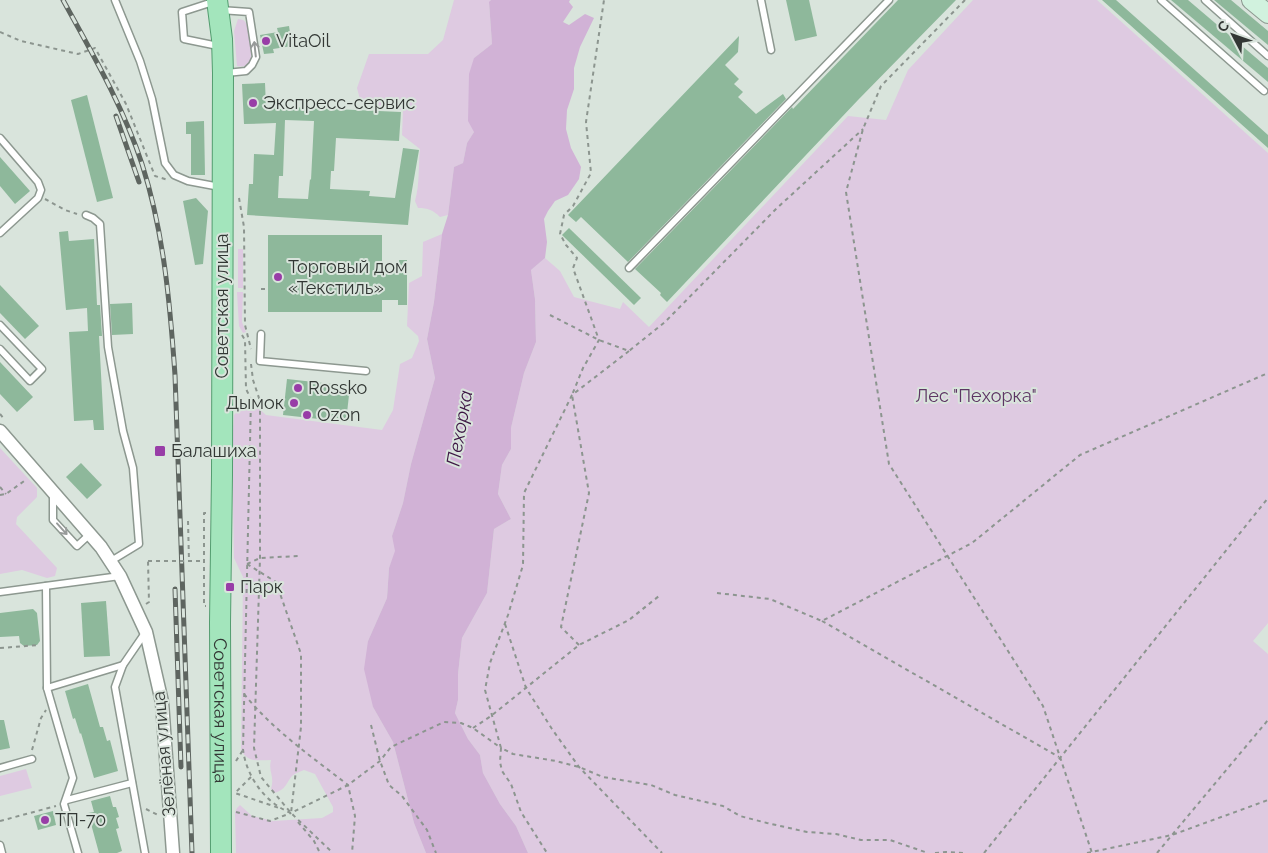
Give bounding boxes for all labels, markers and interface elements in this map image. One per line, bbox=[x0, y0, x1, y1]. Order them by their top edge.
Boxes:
north arrow bbox=[1208, 10, 1258, 60]
text: С bbox=[1214, 17, 1233, 35]
place label: VitaOil bbox=[276, 30, 330, 51]
marker: VitaOil bbox=[260, 35, 272, 47]
one-way arrow bbox=[250, 42, 259, 58]
place label: Экспресс-сервис bbox=[263, 92, 415, 113]
marker: Экспресс-сервис bbox=[247, 97, 259, 109]
street label: Советская улица bbox=[211, 233, 232, 379]
place label: Торговый дом «Текстиль» bbox=[288, 256, 408, 298]
marker: Торговый дом «Текстиль» bbox=[272, 271, 284, 283]
place label: Rossko bbox=[308, 377, 368, 398]
marker: Rossko bbox=[292, 382, 304, 394]
park label: Лес "Пехорка" bbox=[915, 385, 1037, 406]
water label: Пехорка bbox=[442, 388, 476, 468]
place label: Дымок bbox=[226, 392, 284, 413]
marker: Дымок bbox=[288, 397, 300, 409]
place label: Ozon bbox=[317, 404, 360, 425]
marker: Ozon bbox=[301, 409, 313, 421]
place label: Балашиха bbox=[171, 440, 256, 461]
marker: Балашиха bbox=[153, 444, 167, 458]
one-way arrow bbox=[56, 523, 68, 536]
place label: Парк bbox=[240, 576, 283, 597]
marker: Парк bbox=[224, 581, 236, 593]
street label: Советская улица bbox=[210, 638, 232, 783]
street label: Зелёная улица bbox=[148, 690, 179, 818]
place label: ТП-70 bbox=[55, 809, 106, 830]
marker: ТП-70 bbox=[39, 814, 51, 826]

